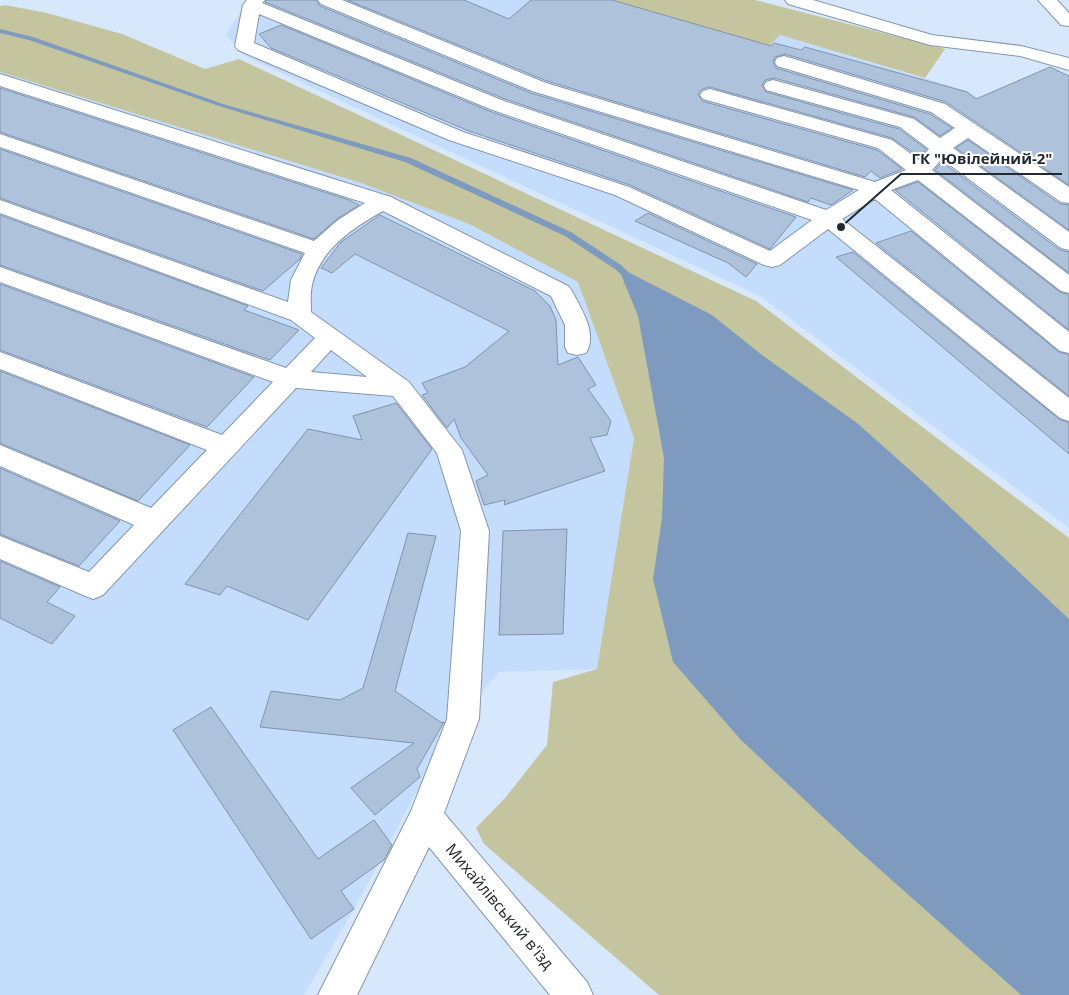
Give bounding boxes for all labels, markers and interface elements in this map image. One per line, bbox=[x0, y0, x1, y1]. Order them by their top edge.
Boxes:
callout: ГК "Ювілейний-2" bbox=[901, 144, 1062, 174]
text: ГК "Ювілейний-2" bbox=[912, 148, 1052, 168]
street label: Михайлівський в'їзд bbox=[441, 838, 559, 974]

